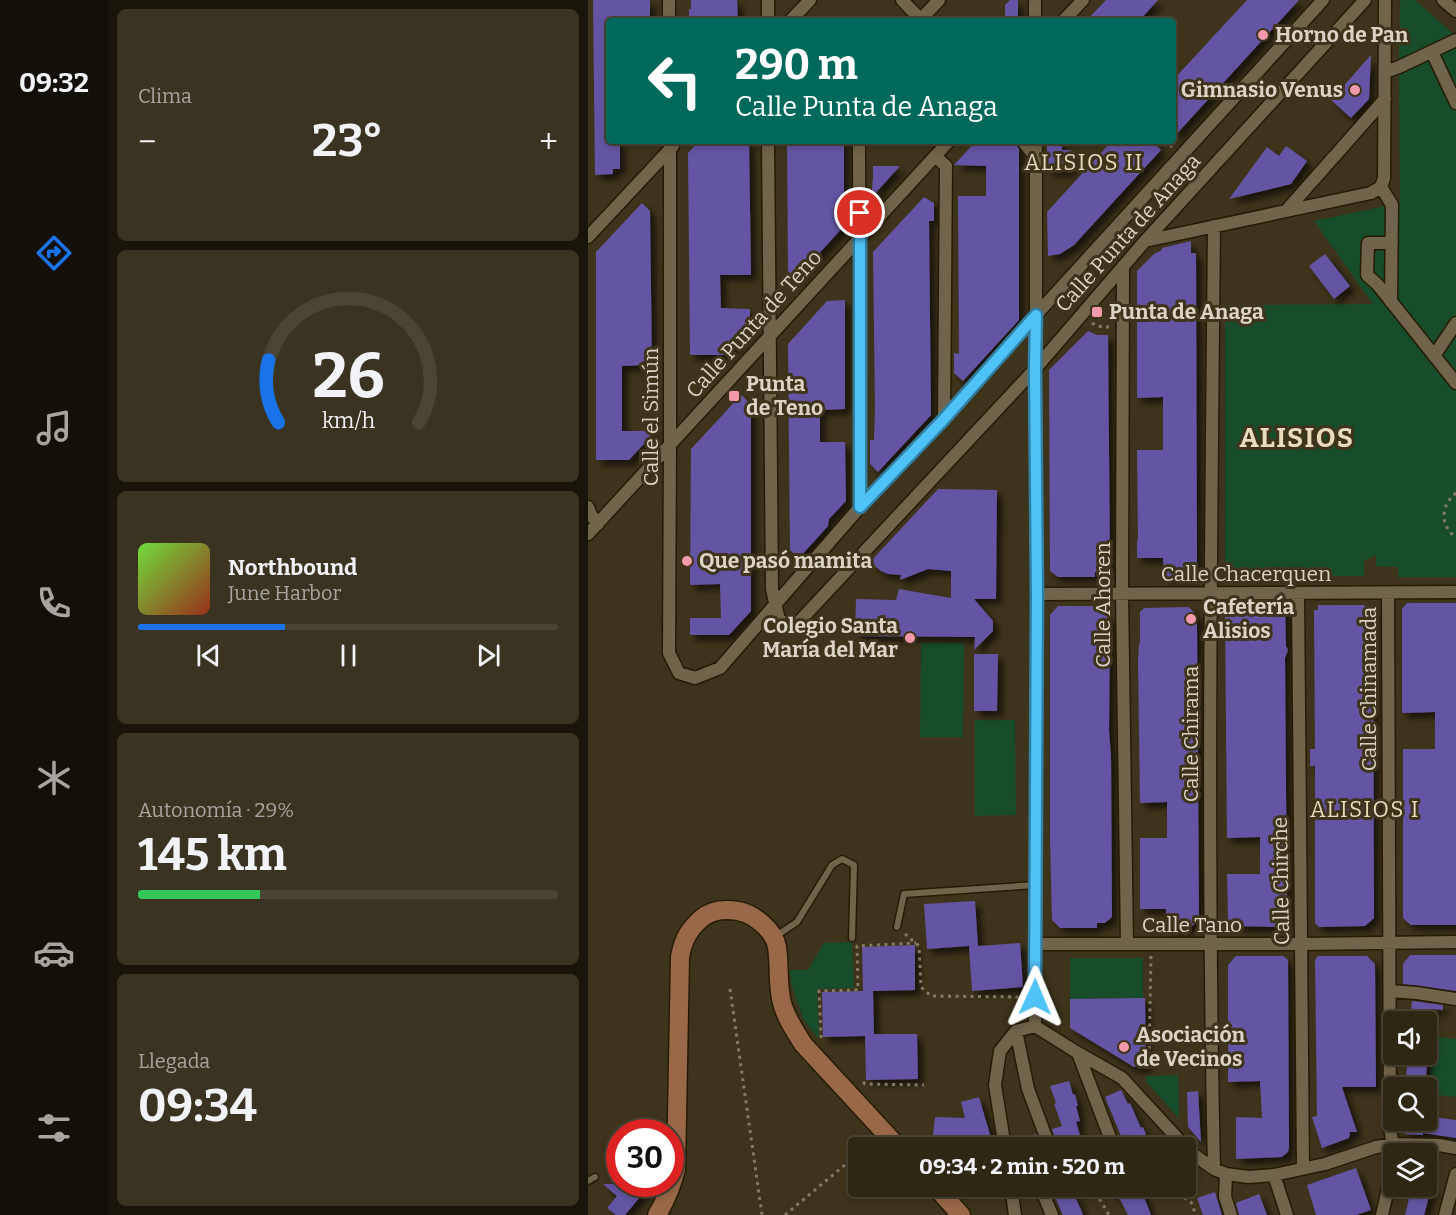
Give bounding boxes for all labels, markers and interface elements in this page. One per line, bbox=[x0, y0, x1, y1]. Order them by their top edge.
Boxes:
place label: Horno de Pan bbox=[1275, 22, 1409, 48]
marker: Horno de Pan bbox=[1256, 28, 1270, 42]
text: 290 m bbox=[735, 40, 858, 90]
icon: left bbox=[636, 42, 714, 120]
text: 09:32 bbox=[19, 67, 89, 99]
place label: Gimnasio Venus bbox=[1181, 77, 1343, 103]
marker: Gimnasio Venus bbox=[1348, 83, 1362, 97]
text: Clima bbox=[138, 84, 192, 108]
text: Calle Punta de Anaga bbox=[735, 91, 998, 123]
text: 23° bbox=[312, 114, 383, 168]
text: − bbox=[138, 122, 156, 162]
text: + bbox=[539, 122, 558, 162]
district label: ALISIOS II bbox=[1024, 149, 1144, 176]
street label: Calle Punta de Anaga bbox=[1050, 149, 1206, 317]
pin bbox=[834, 187, 885, 238]
icon: arrive bbox=[843, 196, 876, 229]
icon: directions bbox=[33, 232, 75, 274]
street label: Calle Punta de Teno bbox=[681, 245, 827, 403]
place label: Punta de Anaga bbox=[1109, 299, 1264, 325]
marker: Punta de Anaga bbox=[1090, 305, 1104, 319]
text: 26 bbox=[312, 339, 384, 414]
street label: Calle el Simún bbox=[638, 348, 664, 486]
place label: Punta de Teno bbox=[746, 371, 823, 421]
marker: Punta de Teno bbox=[727, 389, 741, 403]
icon: music bbox=[33, 407, 75, 449]
text: km/h bbox=[321, 409, 375, 435]
district label: ALISIOS bbox=[1239, 422, 1355, 454]
street label: Calle Ahoren bbox=[1090, 542, 1116, 668]
place label: Que pasó mamita bbox=[699, 548, 872, 574]
text: Northbound bbox=[228, 554, 357, 581]
marker: Que pasó mamita bbox=[680, 554, 694, 568]
street label: Calle Chacerquen bbox=[1161, 561, 1331, 587]
text: June Harbor bbox=[228, 581, 341, 605]
icon: phone bbox=[33, 582, 75, 624]
place label: Cafetería Alisios bbox=[1203, 594, 1295, 644]
street label: Calle Chinamada bbox=[1356, 606, 1382, 771]
marker: Cafetería Alisios bbox=[1184, 612, 1198, 626]
place label: Colegio Santa María del Mar bbox=[762, 613, 898, 663]
marker: Colegio Santa María del Mar bbox=[903, 631, 917, 645]
icon: previous bbox=[192, 639, 225, 672]
icon: pause bbox=[332, 639, 365, 672]
icon: next bbox=[472, 639, 505, 672]
street label: Calle Chirama bbox=[1178, 665, 1204, 802]
icon: climate bbox=[33, 757, 75, 799]
district label: ALISIOS I bbox=[1310, 796, 1420, 823]
text: Autonomía · 29% bbox=[138, 798, 294, 822]
street label: Calle Chirche bbox=[1267, 817, 1295, 945]
text: 145 km bbox=[138, 828, 287, 882]
street label: Calle Tano bbox=[1142, 912, 1242, 938]
icon: car bbox=[33, 932, 75, 974]
position arrow bbox=[1003, 965, 1067, 1029]
map controls bbox=[1383, 1011, 1437, 1197]
button: sound bbox=[1383, 1011, 1437, 1065]
place label: Asociación de Vecinos bbox=[1136, 1022, 1246, 1072]
marker: Asociación de Vecinos bbox=[1117, 1040, 1131, 1054]
text: Llegada bbox=[138, 1049, 210, 1073]
button: search bbox=[1383, 1077, 1437, 1131]
text: 09:34 bbox=[138, 1079, 257, 1133]
icon: filters bbox=[33, 1107, 75, 1149]
speed limit sign: 30 bbox=[606, 1119, 684, 1197]
button: layers bbox=[1383, 1143, 1437, 1197]
text: 09:34 · 2 min · 520 m bbox=[919, 1153, 1125, 1180]

